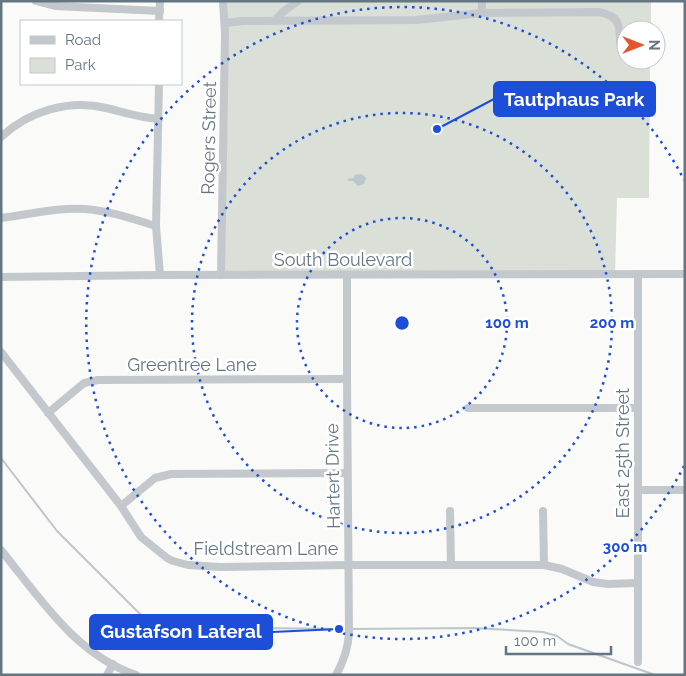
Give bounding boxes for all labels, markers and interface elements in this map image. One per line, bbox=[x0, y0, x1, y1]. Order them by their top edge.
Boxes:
legend bbox=[20, 20, 182, 85]
north arrow bbox=[616, 20, 666, 70]
text: Road bbox=[65, 31, 101, 49]
text: N bbox=[646, 40, 662, 50]
text: Park bbox=[65, 56, 96, 74]
street label: Rogers Street bbox=[197, 81, 220, 195]
callout: Tautphaus Park bbox=[494, 82, 655, 116]
text: Tautphaus Park bbox=[504, 88, 645, 110]
street label: South Boulevard bbox=[274, 249, 412, 270]
centre of rings bbox=[393, 314, 411, 332]
text: 100 m bbox=[485, 314, 529, 332]
text: 200 m bbox=[590, 314, 634, 332]
street label: Greentree Lane bbox=[127, 354, 257, 375]
street label: East 25th Street bbox=[612, 388, 633, 518]
street label: Hartert Drive bbox=[321, 423, 344, 529]
street label: Fieldstream Lane bbox=[194, 538, 339, 559]
text: 300 m bbox=[603, 538, 647, 556]
callout: Gustafson Lateral bbox=[90, 615, 272, 649]
text: Gustafson Lateral bbox=[100, 620, 263, 642]
scale bar bbox=[506, 624, 611, 656]
text: 100 m bbox=[514, 632, 556, 650]

